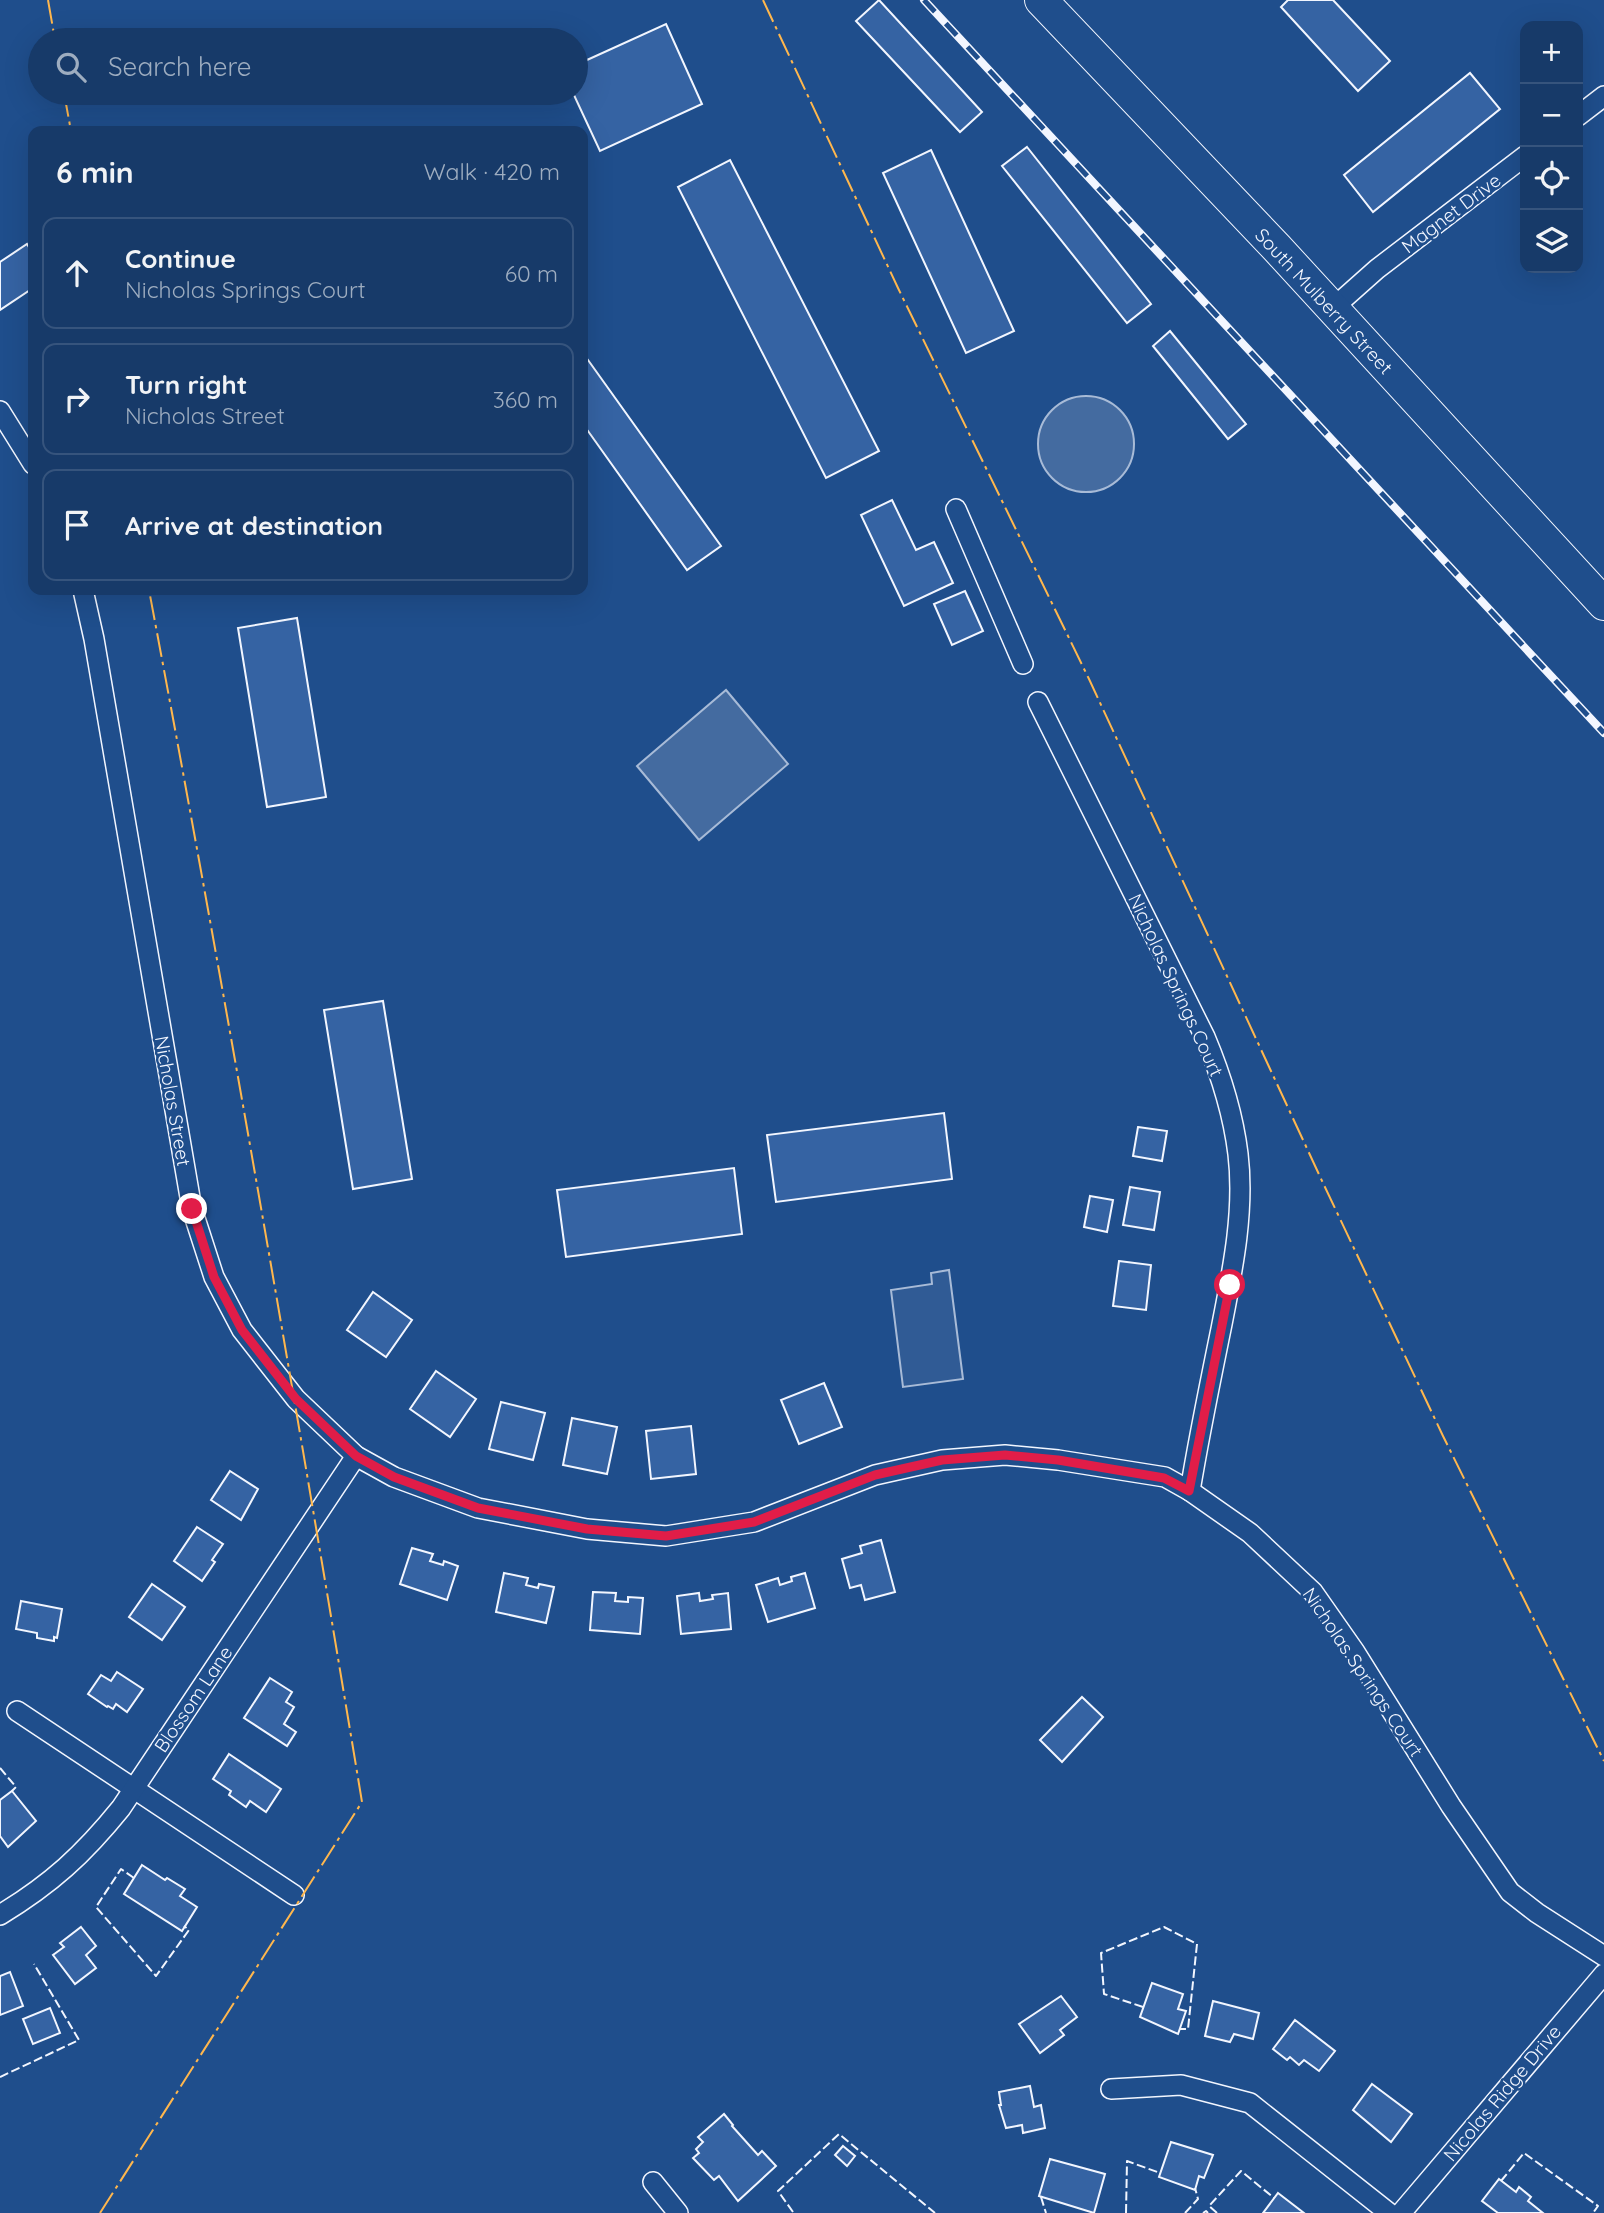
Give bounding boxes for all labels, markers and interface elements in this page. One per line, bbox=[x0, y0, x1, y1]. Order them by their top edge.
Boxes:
map controls bbox=[1520, 21, 1583, 273]
button: + bbox=[1520, 21, 1583, 84]
search box bbox=[28, 28, 588, 105]
icon: search bbox=[52, 48, 90, 86]
text: Search here bbox=[108, 50, 252, 83]
button: − bbox=[1520, 84, 1583, 147]
button: locate bbox=[1520, 147, 1583, 210]
text: 6 min bbox=[56, 153, 134, 191]
text: Walk · 420 m bbox=[424, 157, 560, 186]
street label: Magnet Drive bbox=[1397, 168, 1505, 258]
button: layers bbox=[1520, 210, 1583, 273]
street label: South Mulberry Street bbox=[1250, 223, 1398, 379]
text: Continue bbox=[125, 242, 236, 275]
icon: ahead bbox=[58, 254, 96, 292]
text: 60 m bbox=[505, 259, 558, 288]
text: Nicholas Springs Court bbox=[125, 275, 366, 304]
text: Turn right bbox=[125, 368, 247, 401]
icon: right bbox=[58, 380, 96, 418]
text: 360 m bbox=[493, 385, 558, 414]
text: Nicholas Street bbox=[125, 401, 285, 430]
icon: arrive bbox=[58, 506, 96, 544]
text: Arrive at destination bbox=[125, 509, 383, 542]
street label: Nicholas Springs Court bbox=[1123, 890, 1229, 1080]
street label: Nicholas Street bbox=[150, 1034, 196, 1168]
route end bbox=[176, 1193, 207, 1224]
route start bbox=[1214, 1269, 1245, 1300]
street label: Nicholas Springs Court bbox=[1297, 1583, 1429, 1761]
street label: Blossom Lane bbox=[149, 1641, 237, 1757]
street label: Nicolas Ridge Drive bbox=[1438, 2020, 1566, 2166]

